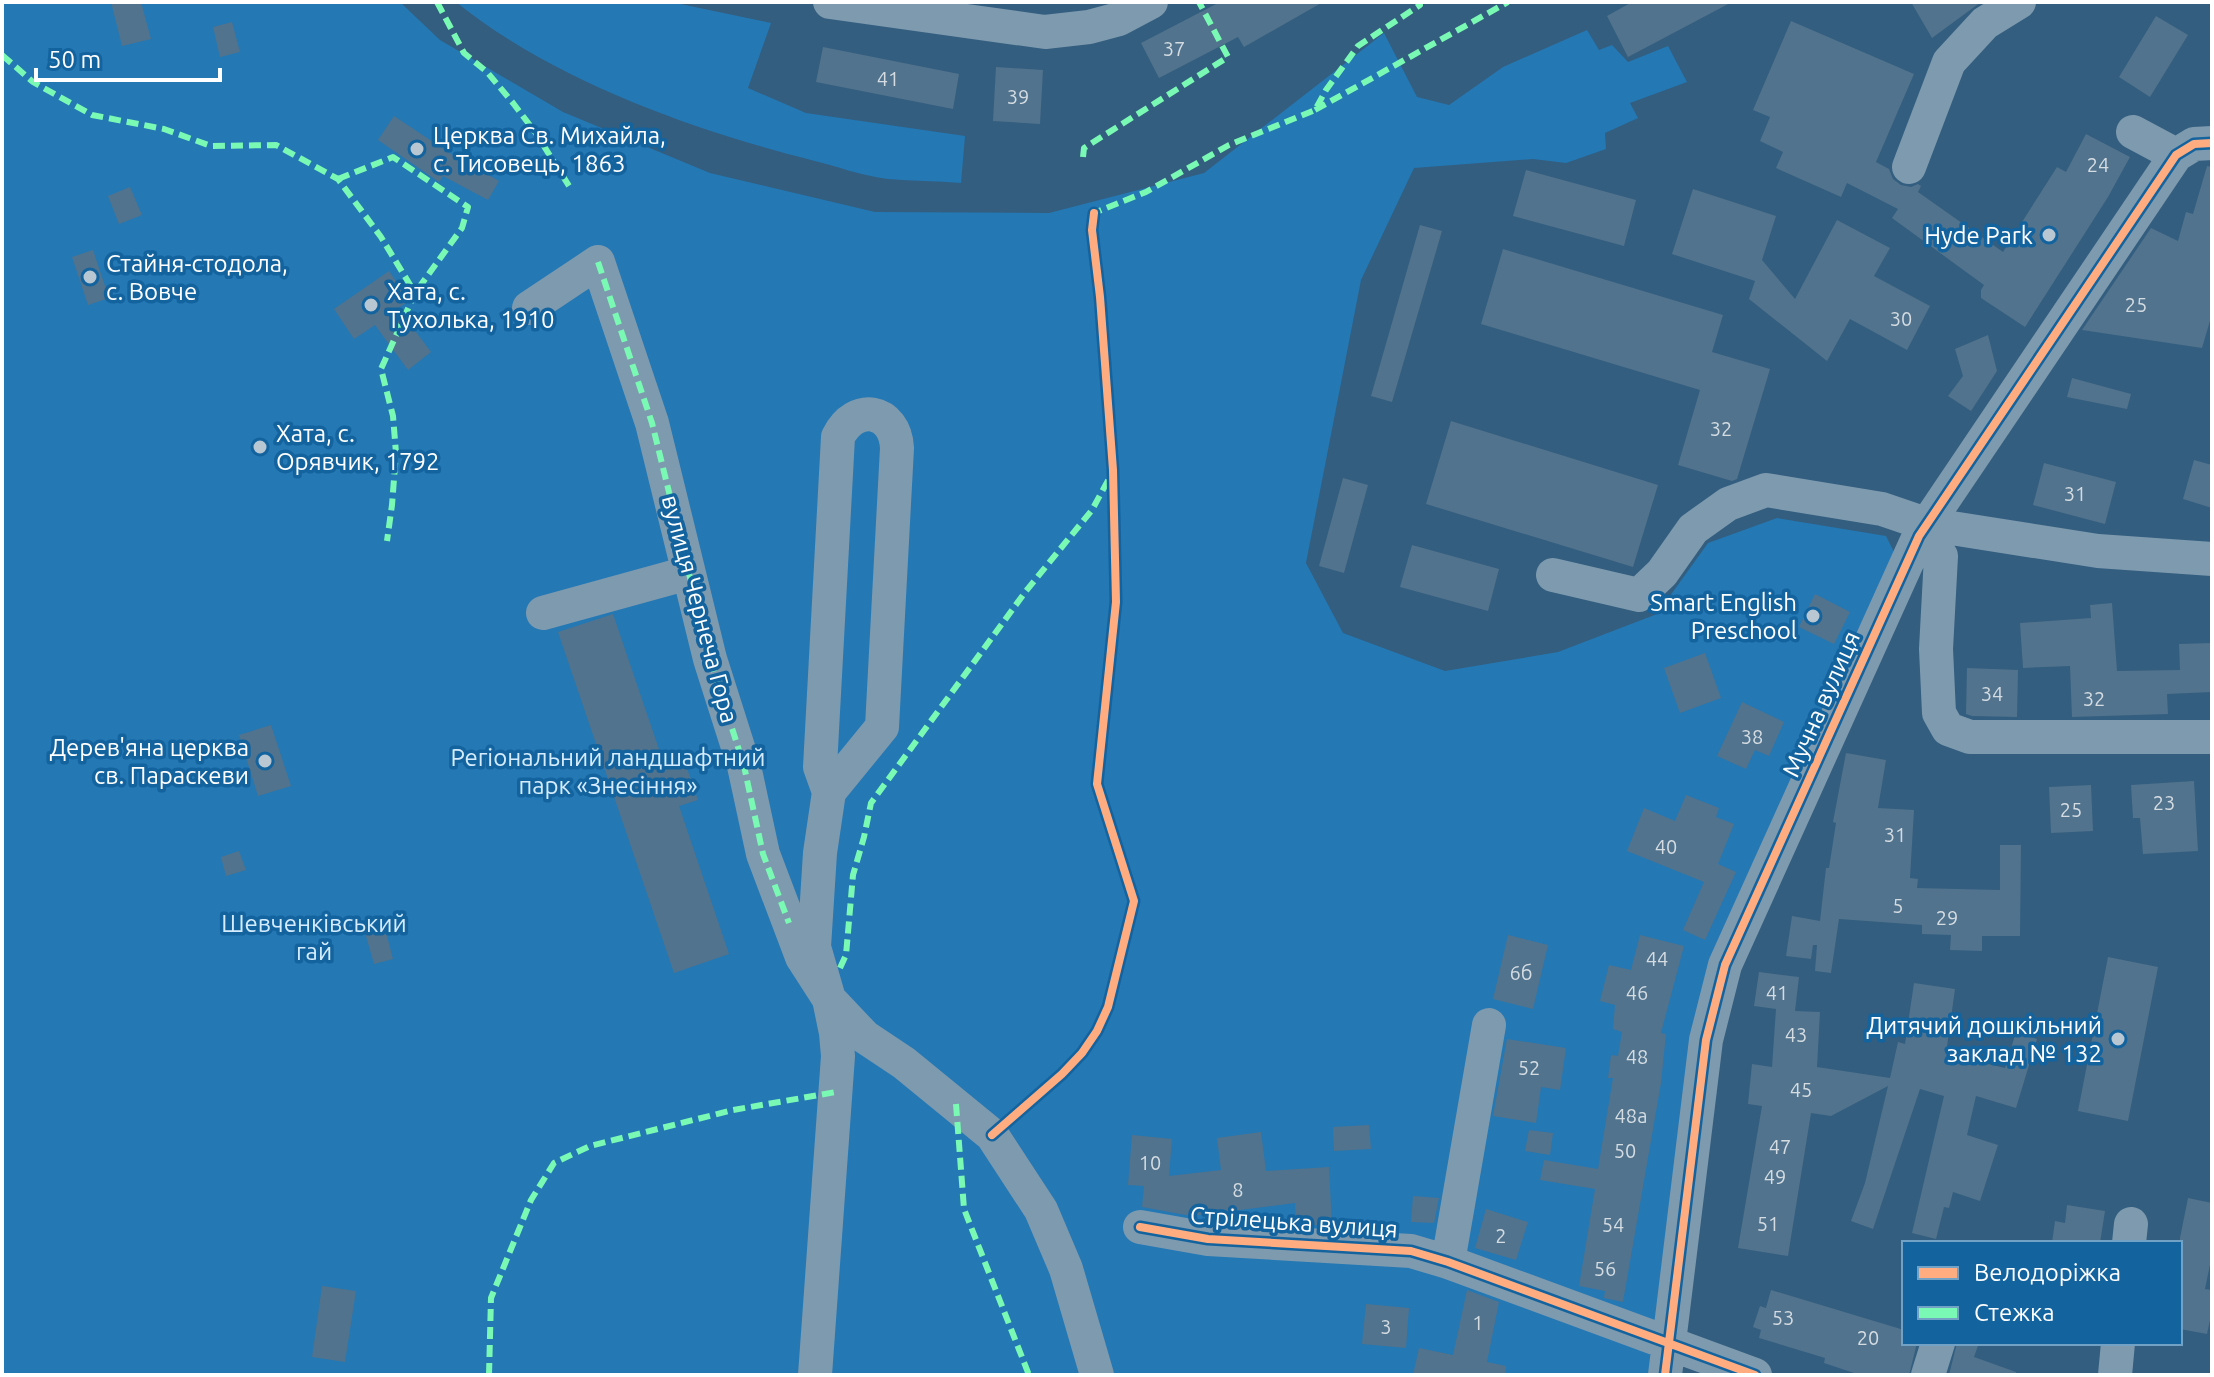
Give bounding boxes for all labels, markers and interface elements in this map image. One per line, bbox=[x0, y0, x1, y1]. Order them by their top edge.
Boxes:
scale bar bbox=[36, 32, 220, 82]
house number: 37 bbox=[1163, 37, 1185, 60]
text: 50 m bbox=[48, 46, 101, 73]
house number: 41 bbox=[877, 67, 899, 90]
house number: 39 bbox=[1007, 85, 1029, 108]
place label: Церква Св. Михайла, с. Тисовець, 1863 bbox=[433, 122, 666, 177]
marker: Церква Св. Михайла, с. Тисовець, 1863 bbox=[408, 140, 426, 158]
house number: 24 bbox=[2087, 153, 2109, 176]
place label: Hyde Park bbox=[1924, 222, 2033, 249]
marker: Hyde Park bbox=[2040, 226, 2058, 244]
place label: Стайня-стодола, с. Вовче bbox=[106, 250, 288, 305]
marker: Стайня-стодола, с. Вовче bbox=[81, 268, 99, 286]
place label: Хата, с. Тухолька, 1910 bbox=[387, 278, 555, 333]
house number: 25 bbox=[2125, 293, 2147, 316]
marker: Хата, с. Тухолька, 1910 bbox=[362, 296, 380, 314]
house number: 30 bbox=[1890, 307, 1912, 330]
house number: 32 bbox=[1710, 417, 1732, 440]
place label: Хата, с. Орявчик, 1792 bbox=[276, 420, 440, 475]
marker: Хата, с. Орявчик, 1792 bbox=[251, 438, 269, 456]
house number: 31 bbox=[2064, 482, 2086, 505]
street label: вулиця Чернеча Гора bbox=[657, 492, 743, 726]
place label: Smart English Preschool bbox=[1650, 589, 1797, 644]
marker: Smart English Preschool bbox=[1804, 607, 1822, 625]
street label: Мучна вулиця bbox=[1777, 627, 1865, 781]
house number: 34 bbox=[1981, 682, 2003, 705]
house number: 32 bbox=[2083, 687, 2105, 710]
house number: 38 bbox=[1741, 725, 1763, 748]
place label: Дерев'яна церква св. Параскеви bbox=[49, 734, 249, 789]
park label: Регіональний ландшафтний парк «Знесіння» bbox=[451, 744, 765, 799]
marker: Дерев'яна церква св. Параскеви bbox=[256, 752, 274, 770]
house number: 23 bbox=[2153, 791, 2175, 814]
house number: 25 bbox=[2060, 798, 2082, 821]
house number: 31 bbox=[1884, 823, 1906, 846]
house number: 40 bbox=[1655, 835, 1677, 858]
house number: 5 bbox=[1892, 894, 1904, 917]
house number: 29 bbox=[1936, 906, 1958, 929]
park label: Шевченківський гай bbox=[221, 910, 407, 965]
house number: 44 bbox=[1646, 947, 1668, 970]
house number: 6б bbox=[1510, 961, 1532, 984]
house number: 46 bbox=[1626, 981, 1648, 1004]
house number: 41 bbox=[1766, 981, 1788, 1004]
place label: Дитячий дошкільний заклад № 132 bbox=[1866, 1012, 2102, 1067]
house number: 43 bbox=[1785, 1023, 1807, 1046]
marker: Дитячий дошкільний заклад № 132 bbox=[2109, 1030, 2127, 1048]
house number: 48 bbox=[1626, 1045, 1648, 1068]
house number: 52 bbox=[1518, 1056, 1540, 1079]
house number: 45 bbox=[1790, 1078, 1812, 1101]
house number: 48а bbox=[1615, 1104, 1647, 1127]
house number: 47 bbox=[1769, 1135, 1791, 1158]
house number: 50 bbox=[1614, 1139, 1636, 1162]
house number: 10 bbox=[1139, 1151, 1161, 1174]
house number: 49 bbox=[1764, 1165, 1786, 1188]
house number: 8 bbox=[1232, 1178, 1244, 1201]
street label: Стрілецька вулиця bbox=[1189, 1201, 1399, 1243]
house number: 51 bbox=[1757, 1212, 1779, 1235]
house number: 54 bbox=[1602, 1213, 1624, 1236]
house number: 2 bbox=[1495, 1224, 1507, 1247]
legend bbox=[1902, 1241, 2182, 1345]
house number: 56 bbox=[1594, 1257, 1616, 1280]
text: Велодоріжка bbox=[1974, 1259, 2121, 1286]
text: Стежка bbox=[1974, 1299, 2055, 1326]
house number: 53 bbox=[1772, 1306, 1794, 1329]
house number: 1 bbox=[1472, 1311, 1484, 1334]
house number: 3 bbox=[1380, 1315, 1392, 1338]
house number: 20 bbox=[1857, 1326, 1879, 1349]

